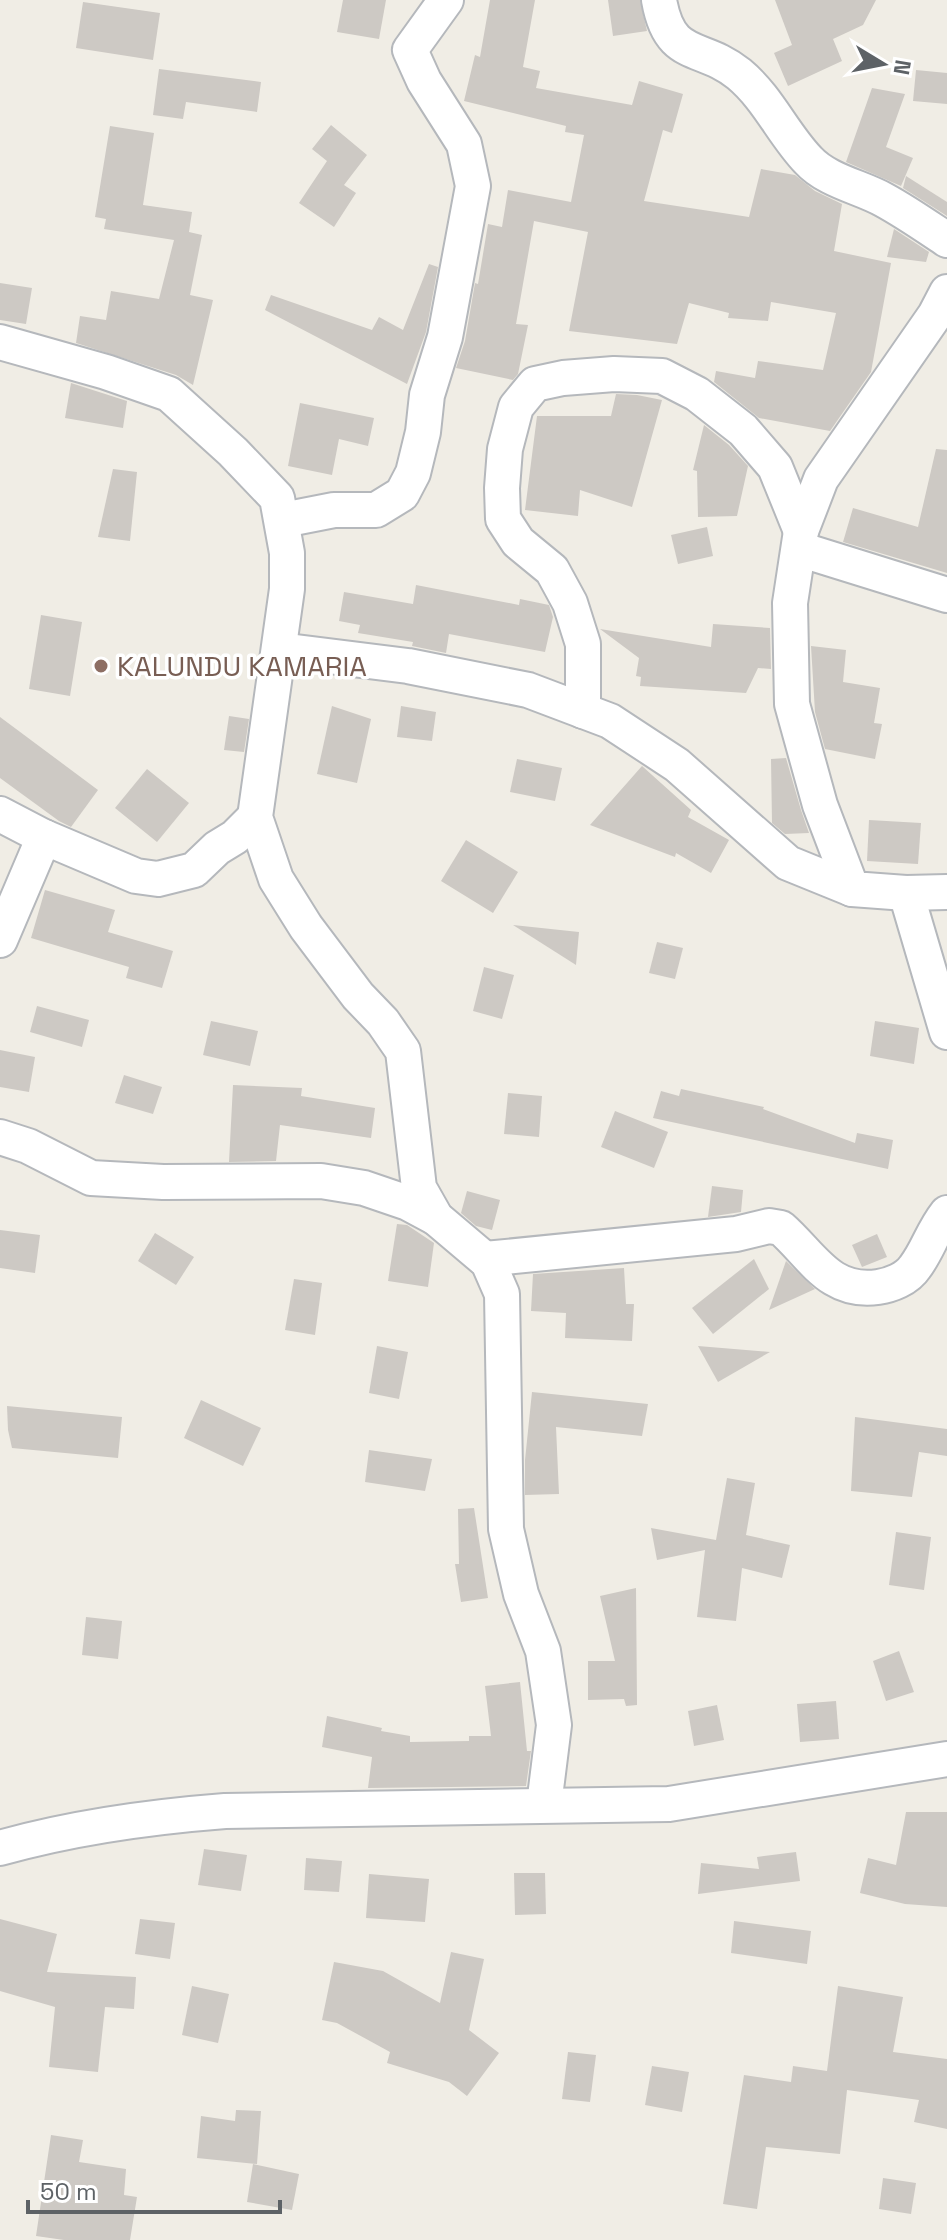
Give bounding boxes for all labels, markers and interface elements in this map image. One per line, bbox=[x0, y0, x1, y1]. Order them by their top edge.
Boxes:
north arrow bbox=[843, 24, 923, 104]
text: N bbox=[888, 58, 918, 77]
place label: KALUNDU KAMARIA bbox=[117, 648, 367, 684]
marker: KALUNDU KAMARIA bbox=[92, 657, 110, 675]
scale bar bbox=[28, 2164, 280, 2214]
text: 50 m bbox=[40, 2176, 97, 2207]

